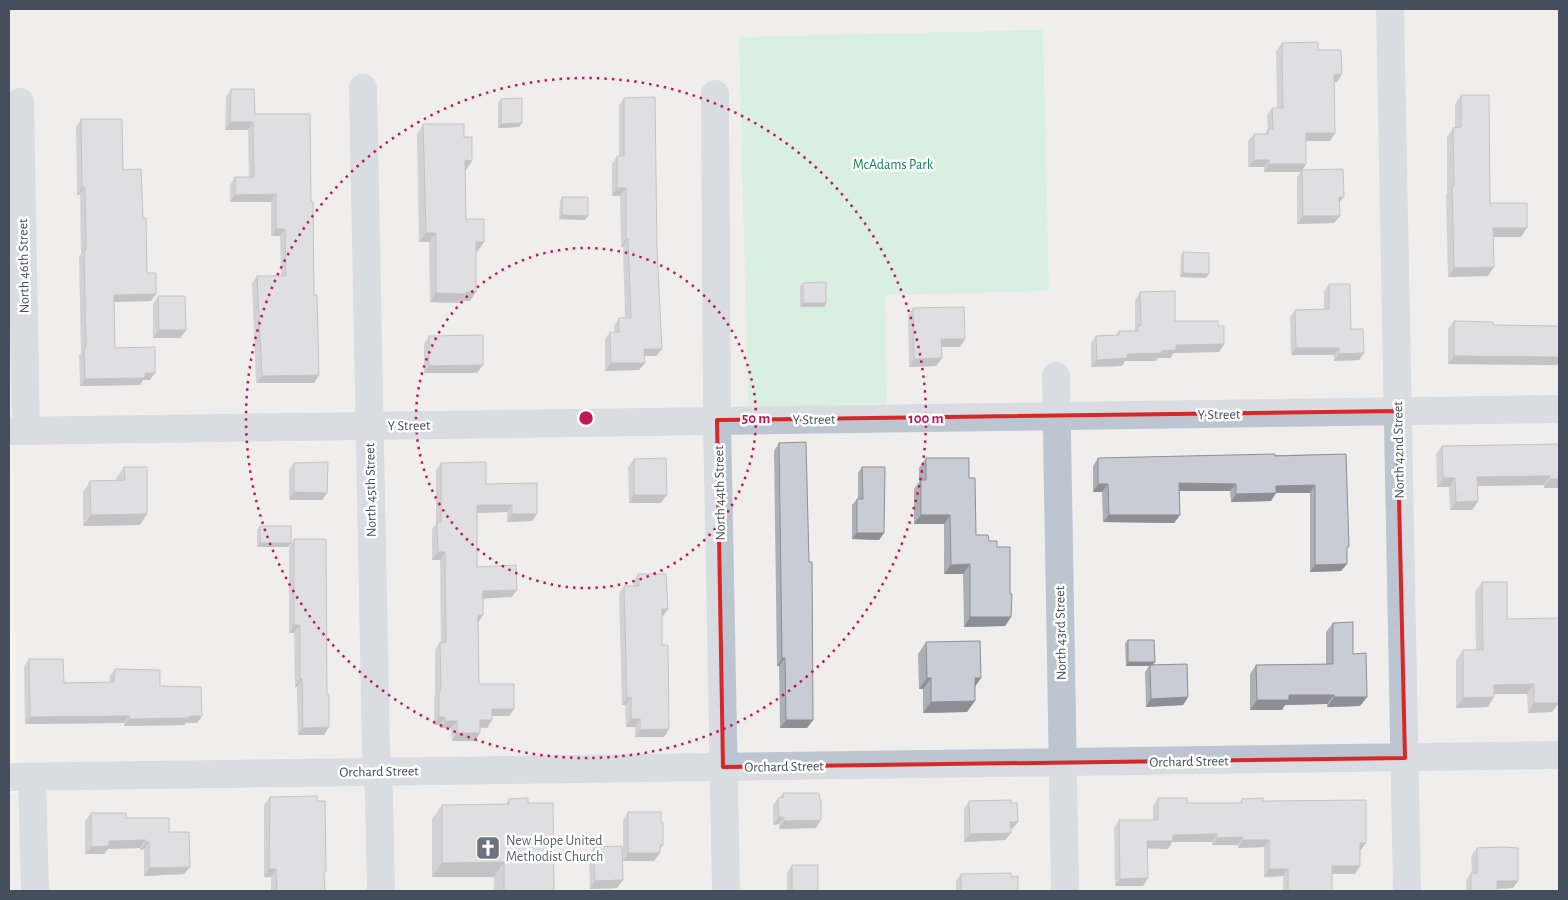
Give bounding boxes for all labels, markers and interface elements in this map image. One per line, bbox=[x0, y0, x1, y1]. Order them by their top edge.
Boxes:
park label: McAdams Park bbox=[853, 158, 934, 172]
street label: North 46th Street bbox=[16, 218, 32, 314]
street label: North 42nd Street bbox=[1391, 401, 1407, 499]
street label: Y Street bbox=[1198, 408, 1241, 422]
centre of rings bbox=[577, 409, 595, 427]
text: 50 m bbox=[742, 411, 770, 426]
text: 100 m bbox=[908, 411, 944, 426]
street label: Y Street bbox=[793, 413, 836, 427]
street label: Y Street bbox=[388, 419, 431, 433]
street label: North 45th Street bbox=[363, 442, 379, 537]
street label: North 44th Street bbox=[712, 445, 728, 541]
street label: North 43rd Street bbox=[1053, 585, 1069, 680]
street label: Orchard Street bbox=[1149, 754, 1229, 770]
street label: Orchard Street bbox=[744, 759, 824, 775]
street label: Orchard Street bbox=[339, 764, 419, 780]
place label: New Hope United Methodist Church bbox=[506, 834, 603, 864]
church icon: New Hope United Methodist Church bbox=[475, 835, 501, 861]

